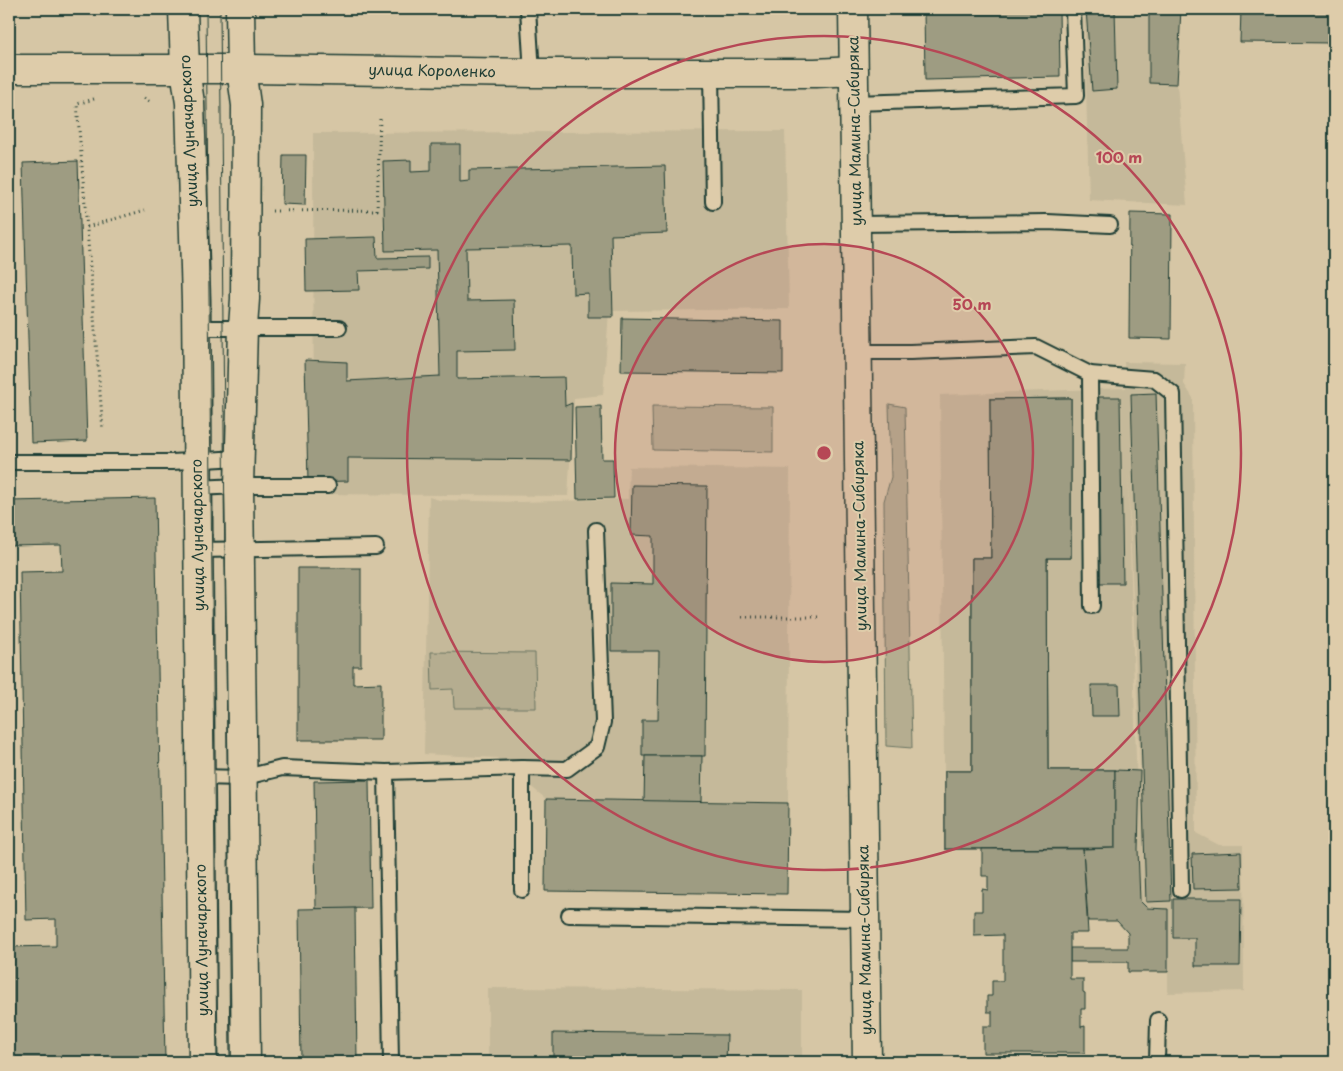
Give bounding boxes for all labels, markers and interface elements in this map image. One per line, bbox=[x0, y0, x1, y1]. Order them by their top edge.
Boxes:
street label: улица Мамина-Сибиряка bbox=[840, 35, 867, 226]
street label: улица Луначарского bbox=[172, 54, 203, 208]
street label: улица Короленко bbox=[368, 57, 496, 82]
text: 100 m bbox=[1096, 145, 1142, 168]
text: 50 m bbox=[953, 292, 991, 315]
street label: улица Мамина-Сибиряка bbox=[845, 440, 872, 631]
centre of rings bbox=[815, 444, 833, 462]
street label: улица Луначарского bbox=[184, 459, 209, 611]
street label: улица Мамина-Сибиряка bbox=[850, 844, 877, 1035]
street label: улица Луначарского bbox=[188, 864, 213, 1016]

